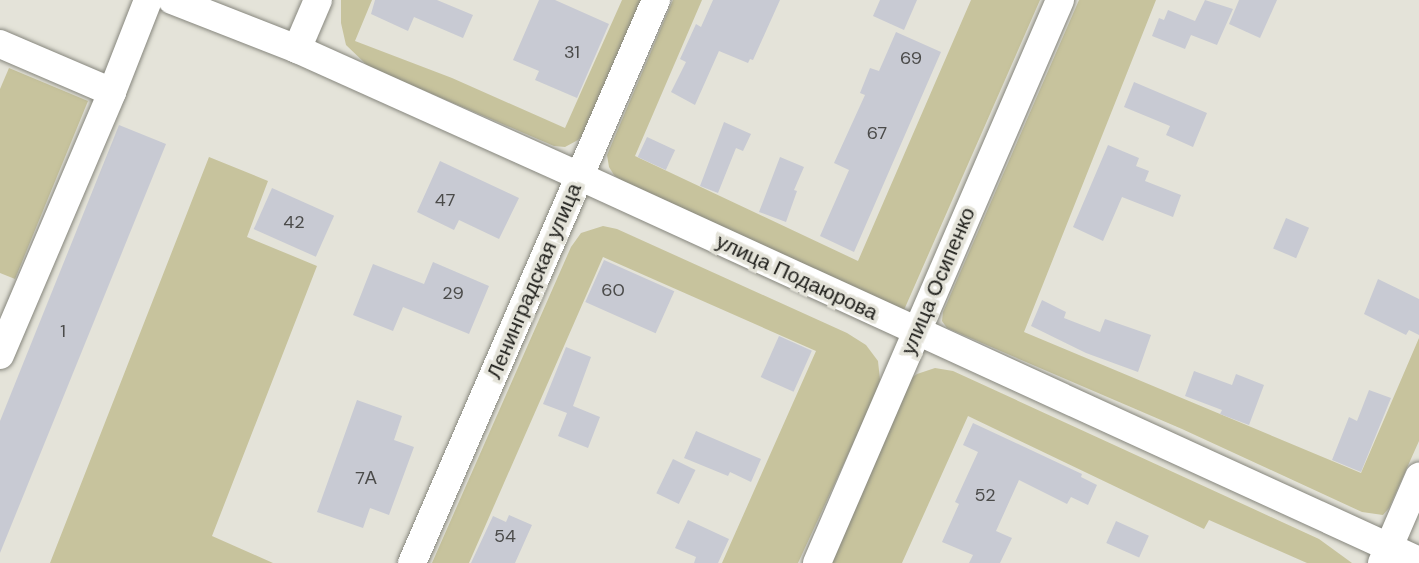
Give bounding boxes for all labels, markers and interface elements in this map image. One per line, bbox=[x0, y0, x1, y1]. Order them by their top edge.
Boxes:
house number: 31 bbox=[564, 41, 580, 63]
house number: 69 bbox=[900, 47, 922, 69]
house number: 67 bbox=[867, 122, 887, 144]
street label: Ленинградская улица bbox=[481, 179, 587, 383]
house number: 47 bbox=[435, 189, 455, 211]
street label: улица Осипенко bbox=[896, 204, 980, 358]
house number: 42 bbox=[283, 211, 305, 233]
street label: улица Подаюрова bbox=[712, 229, 882, 325]
house number: 60 bbox=[601, 279, 625, 301]
house number: 29 bbox=[442, 282, 464, 304]
house number: 1 bbox=[60, 320, 66, 342]
house number: 7А bbox=[355, 467, 377, 489]
house number: 52 bbox=[974, 484, 996, 506]
house number: 54 bbox=[494, 525, 516, 547]

